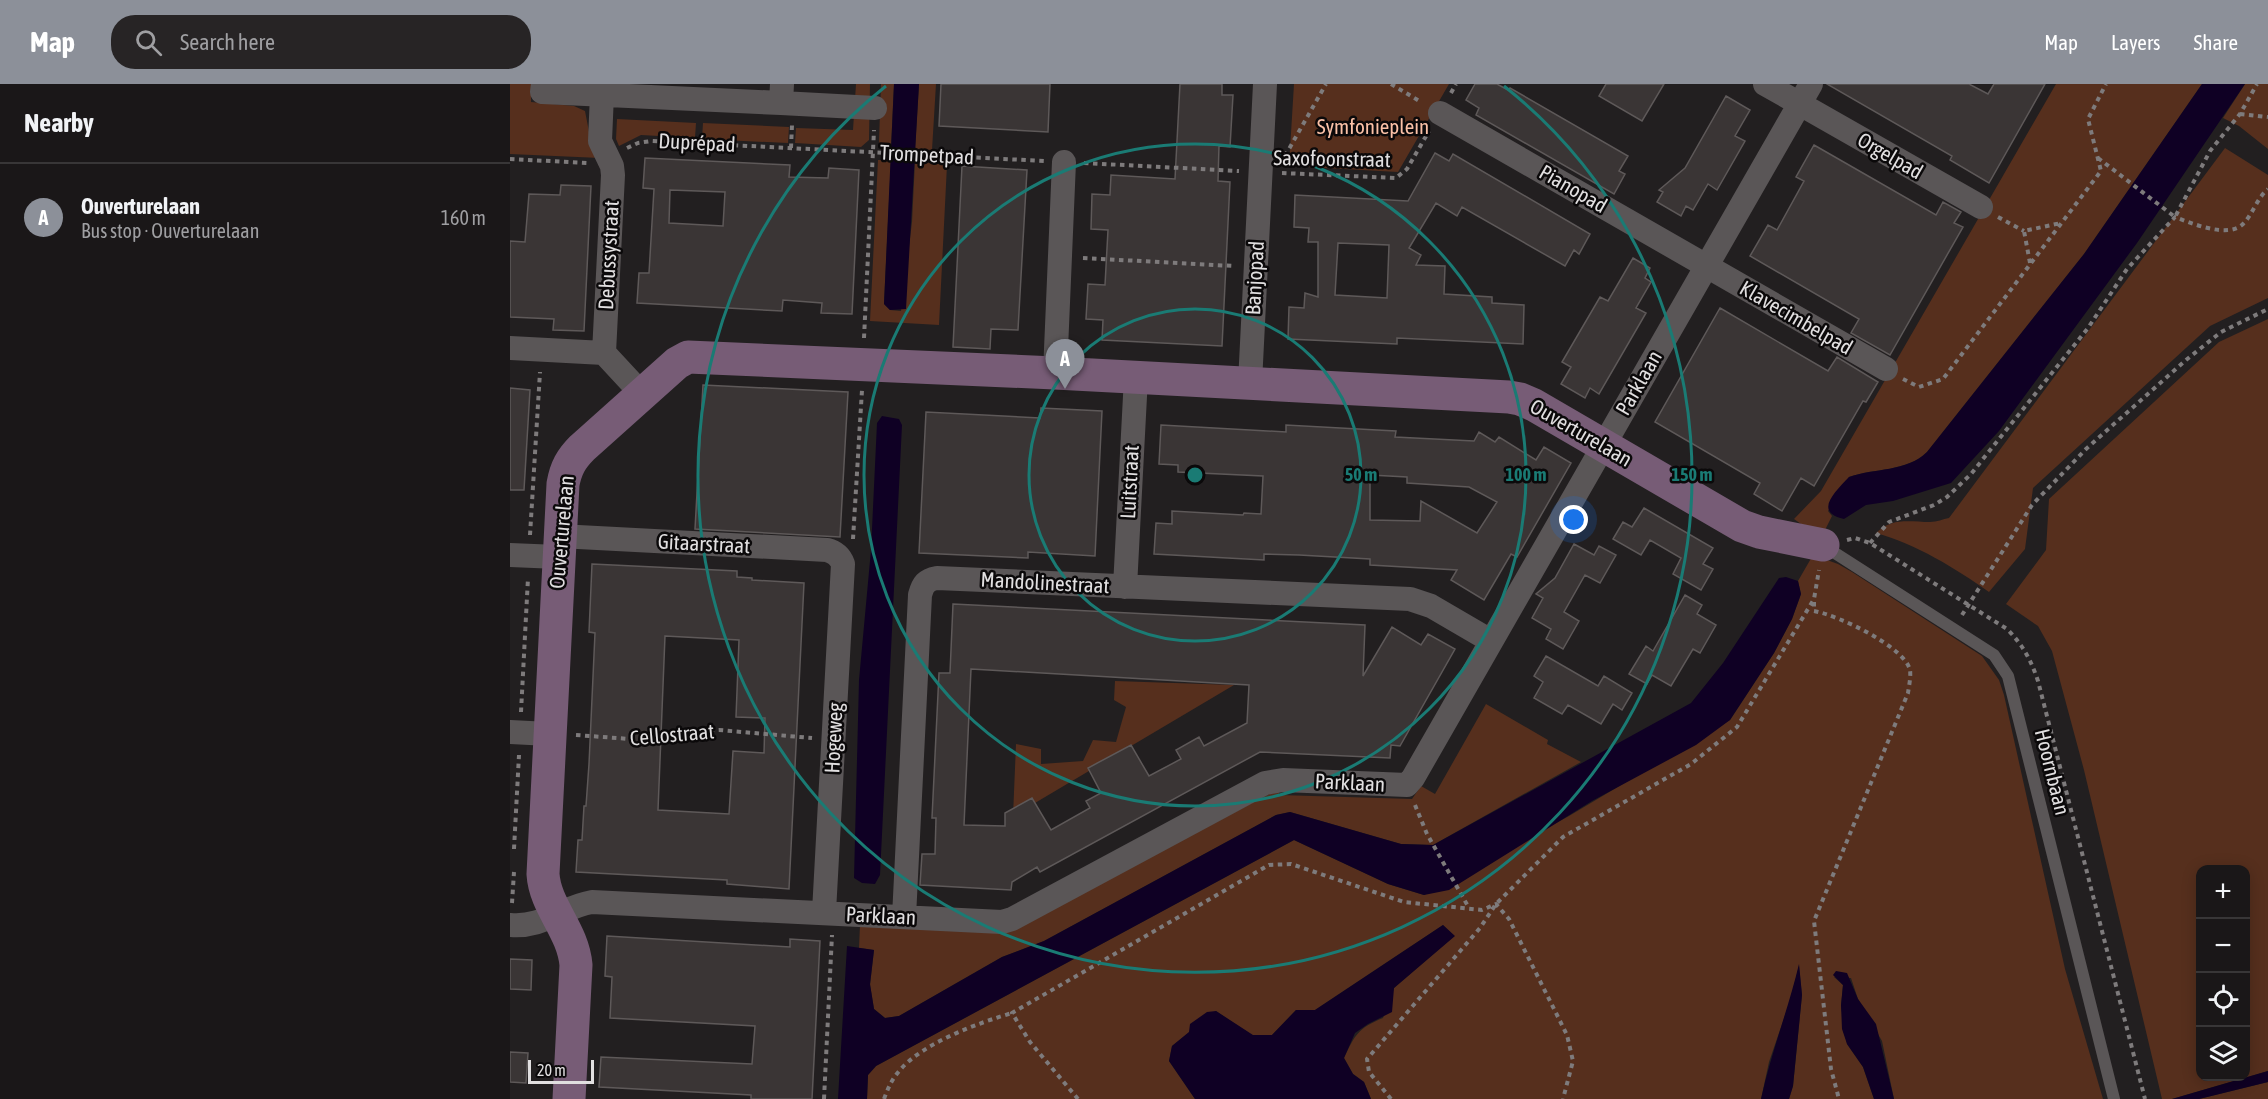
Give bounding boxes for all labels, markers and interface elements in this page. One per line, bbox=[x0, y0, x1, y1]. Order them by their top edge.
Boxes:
search box bbox=[111, 15, 531, 69]
text: Map bbox=[30, 26, 75, 58]
icon: search bbox=[132, 26, 165, 59]
text: Search here bbox=[180, 29, 275, 55]
text: Map bbox=[2044, 30, 2078, 54]
text: Layers bbox=[2111, 30, 2161, 54]
text: Share bbox=[2194, 30, 2238, 54]
text: Nearby bbox=[24, 108, 94, 138]
park label: Symfonieplein bbox=[1317, 114, 1429, 138]
street label: Orgelpad bbox=[1854, 127, 1927, 183]
street label: Duprépad bbox=[658, 128, 736, 156]
street label: Trompetpad bbox=[879, 140, 975, 168]
street label: Saxofoonstraat bbox=[1273, 145, 1391, 171]
street label: Pianopad bbox=[1535, 159, 1612, 217]
text: Ouverturelaan bbox=[81, 193, 200, 219]
street label: Debussystraat bbox=[593, 200, 623, 310]
text: A bbox=[39, 206, 48, 229]
text: 160 m bbox=[441, 206, 486, 229]
text: Bus stop · Ouverturelaan bbox=[81, 219, 259, 242]
street label: Banjopad bbox=[1240, 240, 1268, 316]
street label: Klavecimbelpad bbox=[1736, 275, 1857, 359]
pin: A bbox=[1046, 340, 1084, 389]
street label: Parklaan bbox=[1610, 346, 1666, 419]
street label: Ouverturelaan bbox=[1526, 393, 1637, 471]
street label: Luitstraat bbox=[1115, 444, 1143, 520]
text: 50 m bbox=[1345, 464, 1377, 485]
text: 100 m bbox=[1506, 464, 1546, 485]
text: 150 m bbox=[1672, 464, 1712, 485]
centre of rings bbox=[1185, 465, 1205, 485]
street label: Ouverturelaan bbox=[544, 474, 578, 590]
your location bbox=[1559, 505, 1588, 534]
street label: Gitaarstraat bbox=[657, 529, 751, 557]
street label: Mandolinestraat bbox=[980, 567, 1110, 597]
street label: Hogeweg bbox=[819, 702, 847, 774]
street label: Cellostraat bbox=[629, 718, 715, 750]
street label: Hoornbaan bbox=[2031, 726, 2075, 817]
street label: Parklaan bbox=[1314, 768, 1386, 796]
map controls bbox=[2196, 865, 2250, 1081]
button: + bbox=[2196, 865, 2250, 919]
street label: Parklaan bbox=[845, 901, 917, 929]
button: − bbox=[2196, 919, 2250, 973]
button: locate bbox=[2196, 973, 2250, 1027]
button: layers bbox=[2196, 1027, 2250, 1081]
scale bar bbox=[528, 1057, 594, 1084]
text: 20 m bbox=[537, 1061, 566, 1079]

